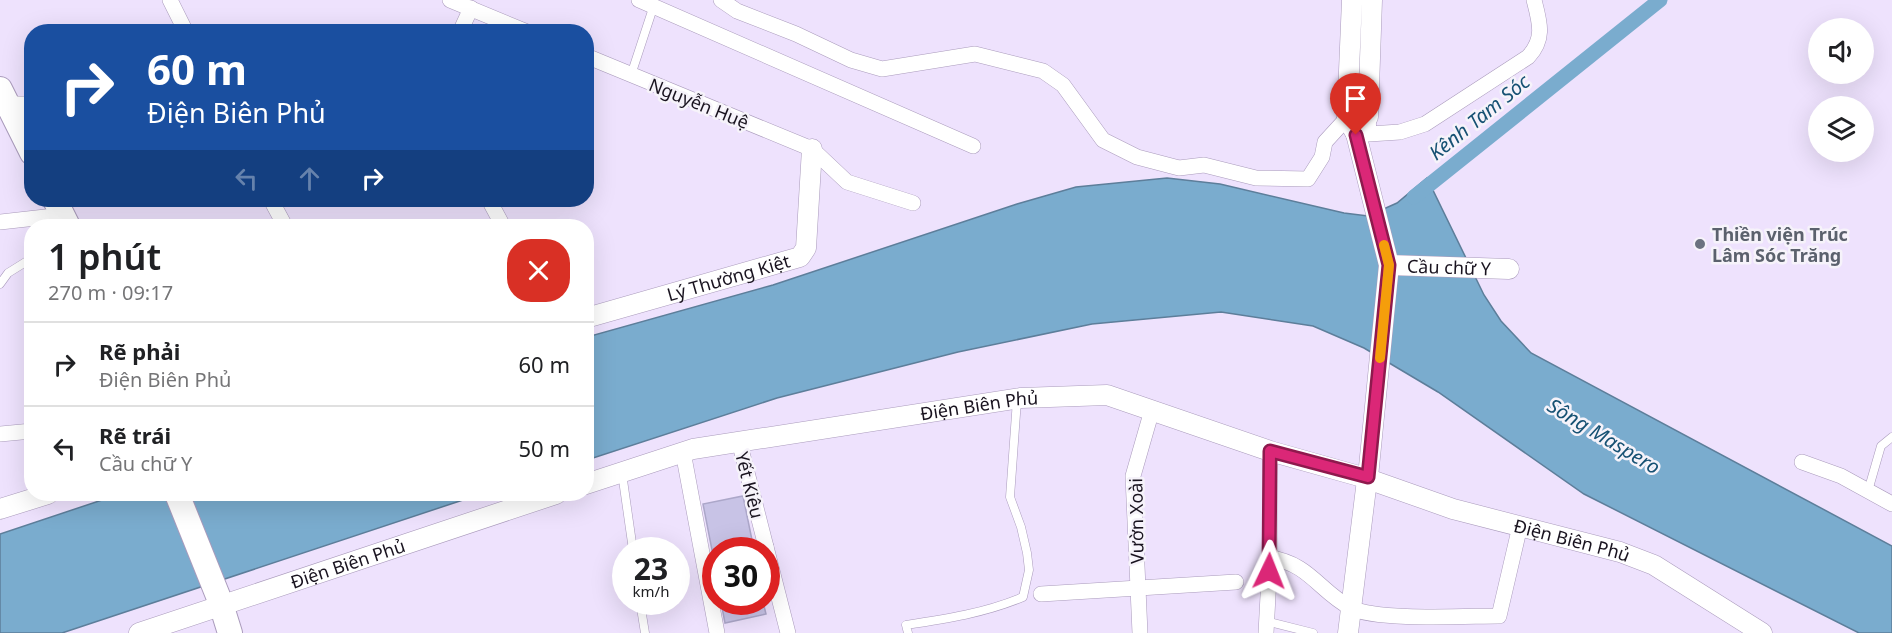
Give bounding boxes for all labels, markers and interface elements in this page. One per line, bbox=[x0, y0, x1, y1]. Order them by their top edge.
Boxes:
map controls bbox=[1808, 18, 1874, 162]
button: sound bbox=[1808, 18, 1874, 84]
text: 60 m bbox=[147, 40, 247, 97]
icon: right bbox=[48, 48, 126, 126]
water label: Kênh Tam Sóc bbox=[1423, 67, 1536, 166]
street label: Nguyễn Huệ bbox=[646, 72, 752, 134]
pin bbox=[1330, 73, 1381, 135]
icon: arrive bbox=[1339, 82, 1372, 115]
text: Điện Biên Phủ bbox=[147, 94, 326, 131]
button: layers bbox=[1808, 96, 1874, 162]
icon: left bbox=[230, 162, 263, 195]
icon: ahead bbox=[293, 162, 326, 195]
icon: right bbox=[356, 162, 389, 195]
place label: Thiền viện Trúc Lâm Sóc Trăng bbox=[1712, 222, 1848, 267]
text: 1 phút bbox=[48, 232, 161, 281]
marker: Thiền viện Trúc Lâm Sóc Trăng bbox=[1693, 237, 1707, 251]
button: close bbox=[507, 239, 570, 302]
street label: Lý Thường Kiệt bbox=[664, 248, 793, 306]
street label: Cầu chữ Y bbox=[1407, 254, 1492, 280]
text: 270 m · 09:17 bbox=[48, 279, 173, 306]
text: Rẽ phải bbox=[99, 336, 180, 366]
icon: right bbox=[48, 348, 81, 381]
text: 60 m bbox=[519, 349, 570, 379]
text: Điện Biên Phủ bbox=[99, 366, 231, 393]
street label: Điện Biên Phủ bbox=[918, 385, 1039, 426]
water label: Sông Maspero bbox=[1543, 392, 1665, 480]
text: Rẽ trái bbox=[99, 420, 171, 450]
icon: left bbox=[48, 432, 81, 465]
text: 50 m bbox=[519, 433, 570, 463]
street label: Yết Kiêu bbox=[730, 449, 770, 521]
text: Cầu chữ Y bbox=[99, 450, 192, 477]
street label: Vườn Xoài bbox=[1123, 478, 1149, 564]
street label: Điện Biên Phủ bbox=[1511, 513, 1634, 567]
street label: Điện Biên Phủ bbox=[287, 533, 408, 594]
speed limit sign: 30 bbox=[702, 537, 780, 615]
position arrow bbox=[1237, 539, 1301, 603]
text: 23 bbox=[634, 548, 668, 589]
text: km/h bbox=[633, 581, 669, 601]

